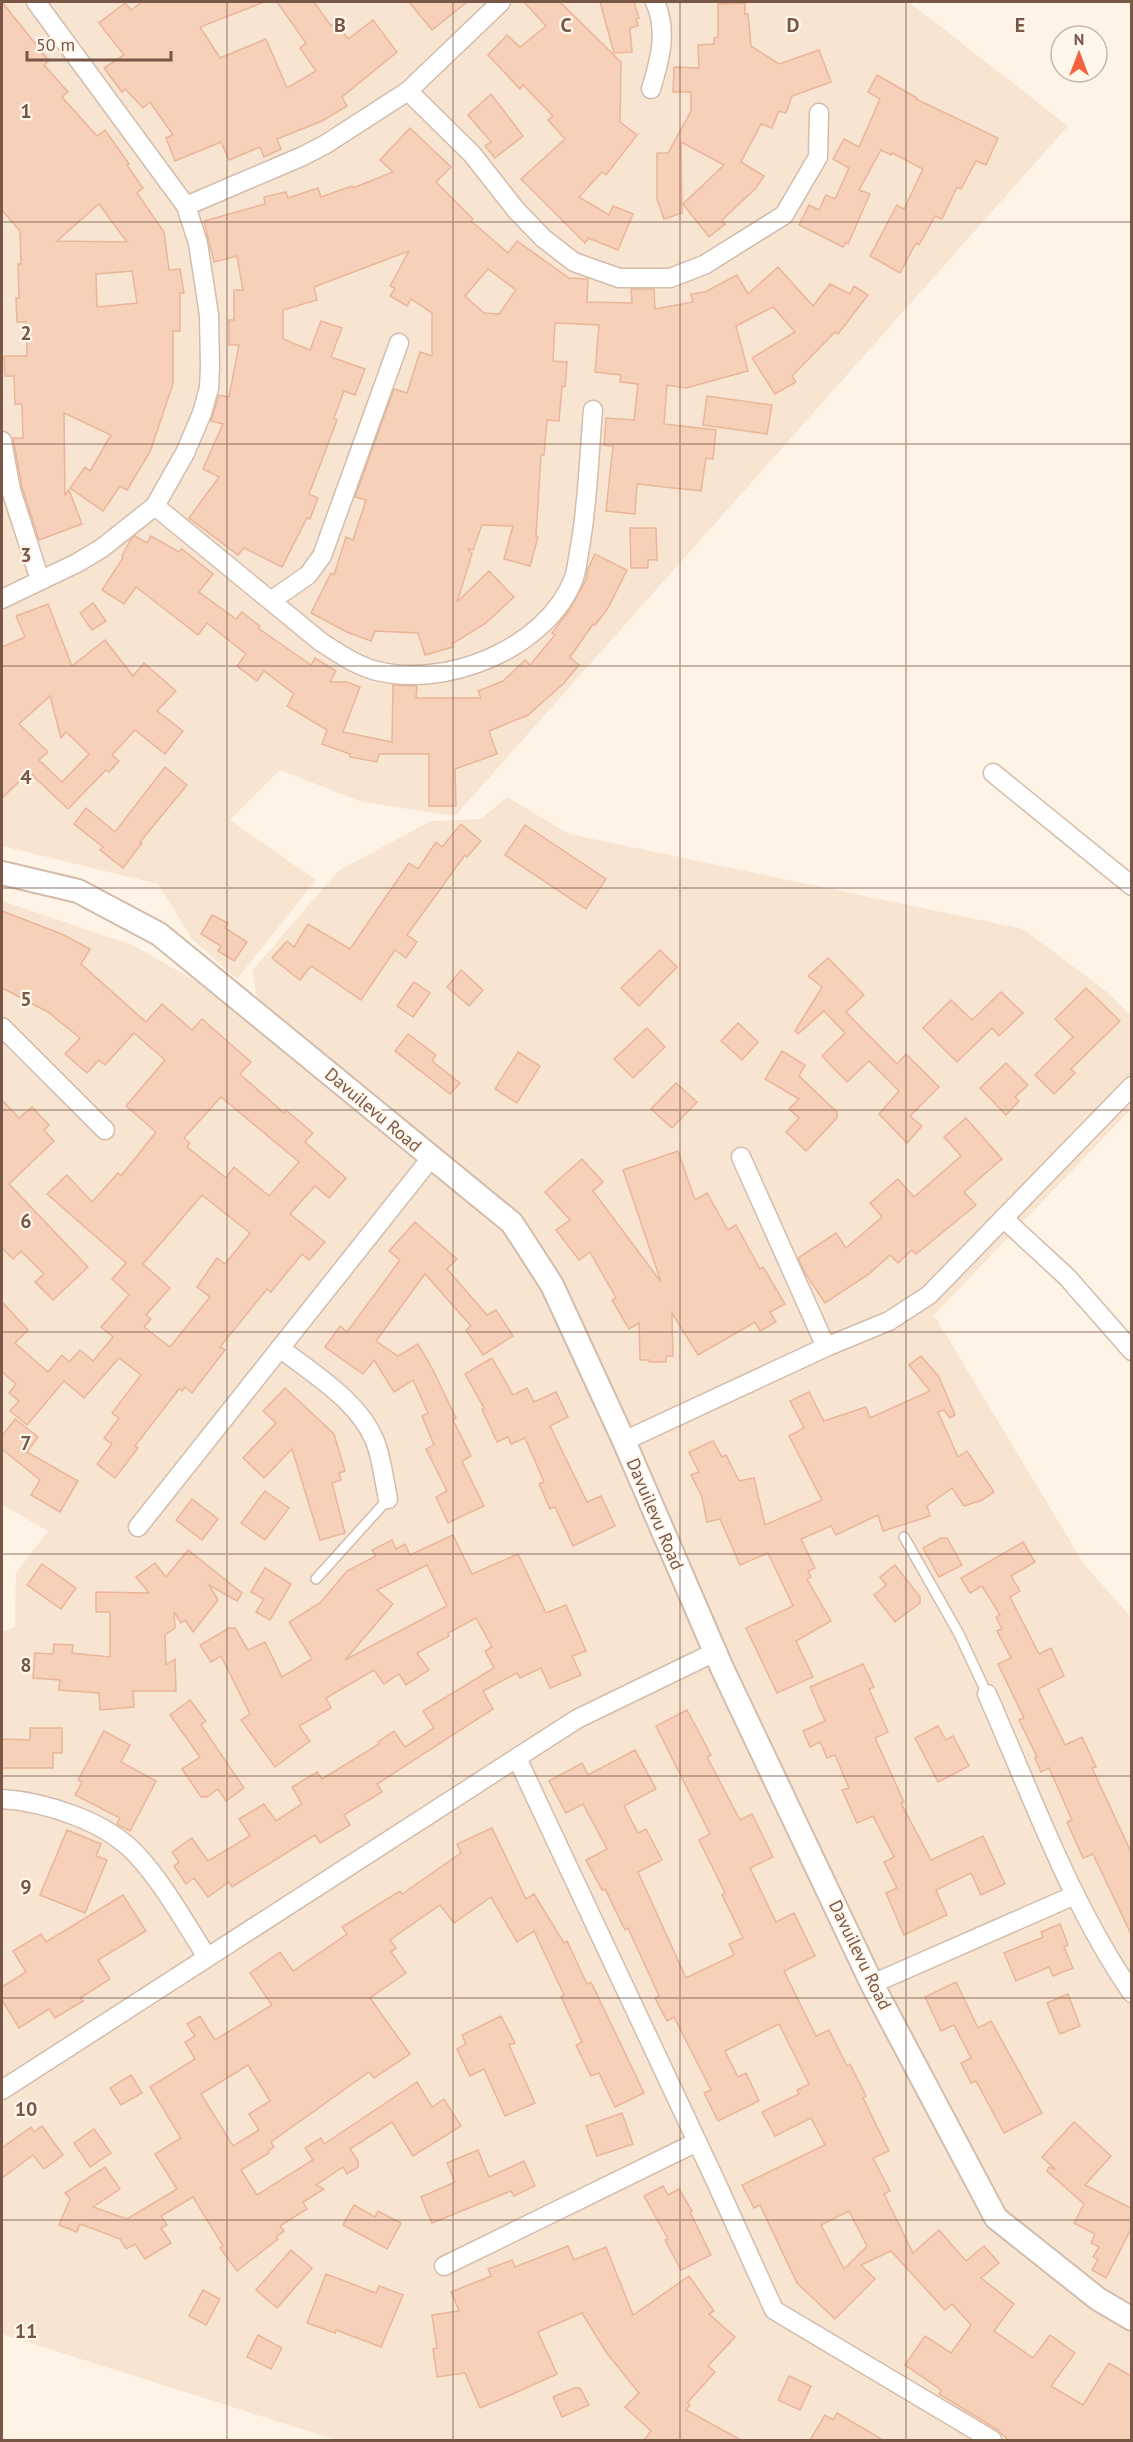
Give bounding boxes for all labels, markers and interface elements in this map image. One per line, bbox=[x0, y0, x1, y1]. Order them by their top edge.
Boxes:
text: B bbox=[334, 12, 346, 38]
text: C bbox=[560, 12, 572, 38]
text: D bbox=[787, 12, 800, 38]
text: E bbox=[1015, 12, 1025, 38]
scale bar bbox=[27, 24, 171, 62]
north arrow bbox=[1049, 24, 1109, 84]
text: N bbox=[1074, 29, 1084, 49]
text: 50 m bbox=[36, 33, 75, 56]
text: 1 bbox=[20, 98, 32, 124]
text: 2 bbox=[20, 320, 32, 346]
text: 3 bbox=[20, 542, 32, 568]
text: 4 bbox=[20, 764, 32, 790]
text: 5 bbox=[20, 986, 32, 1012]
street label: Davuilevu Road bbox=[320, 1062, 426, 1157]
text: 6 bbox=[20, 1208, 32, 1234]
text: 7 bbox=[20, 1430, 32, 1456]
street label: Davuilevu Road bbox=[622, 1454, 689, 1573]
text: 8 bbox=[20, 1652, 32, 1678]
text: 9 bbox=[20, 1874, 32, 1900]
street label: Davuilevu Road bbox=[824, 1896, 897, 2013]
text: 10 bbox=[15, 2096, 37, 2122]
text: 11 bbox=[15, 2318, 37, 2344]

